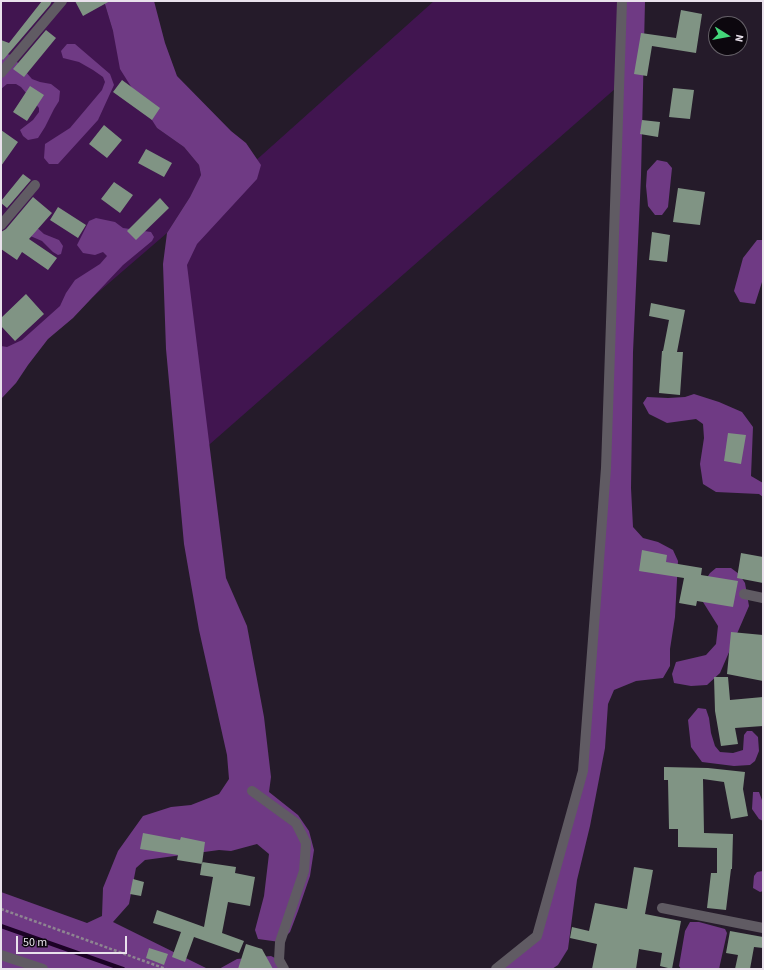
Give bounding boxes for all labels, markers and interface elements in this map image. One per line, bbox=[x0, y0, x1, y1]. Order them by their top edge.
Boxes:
north arrow bbox=[708, 16, 748, 56]
text: N bbox=[731, 33, 747, 43]
scale bar bbox=[18, 928, 129, 954]
text: 50 m bbox=[23, 934, 47, 951]

